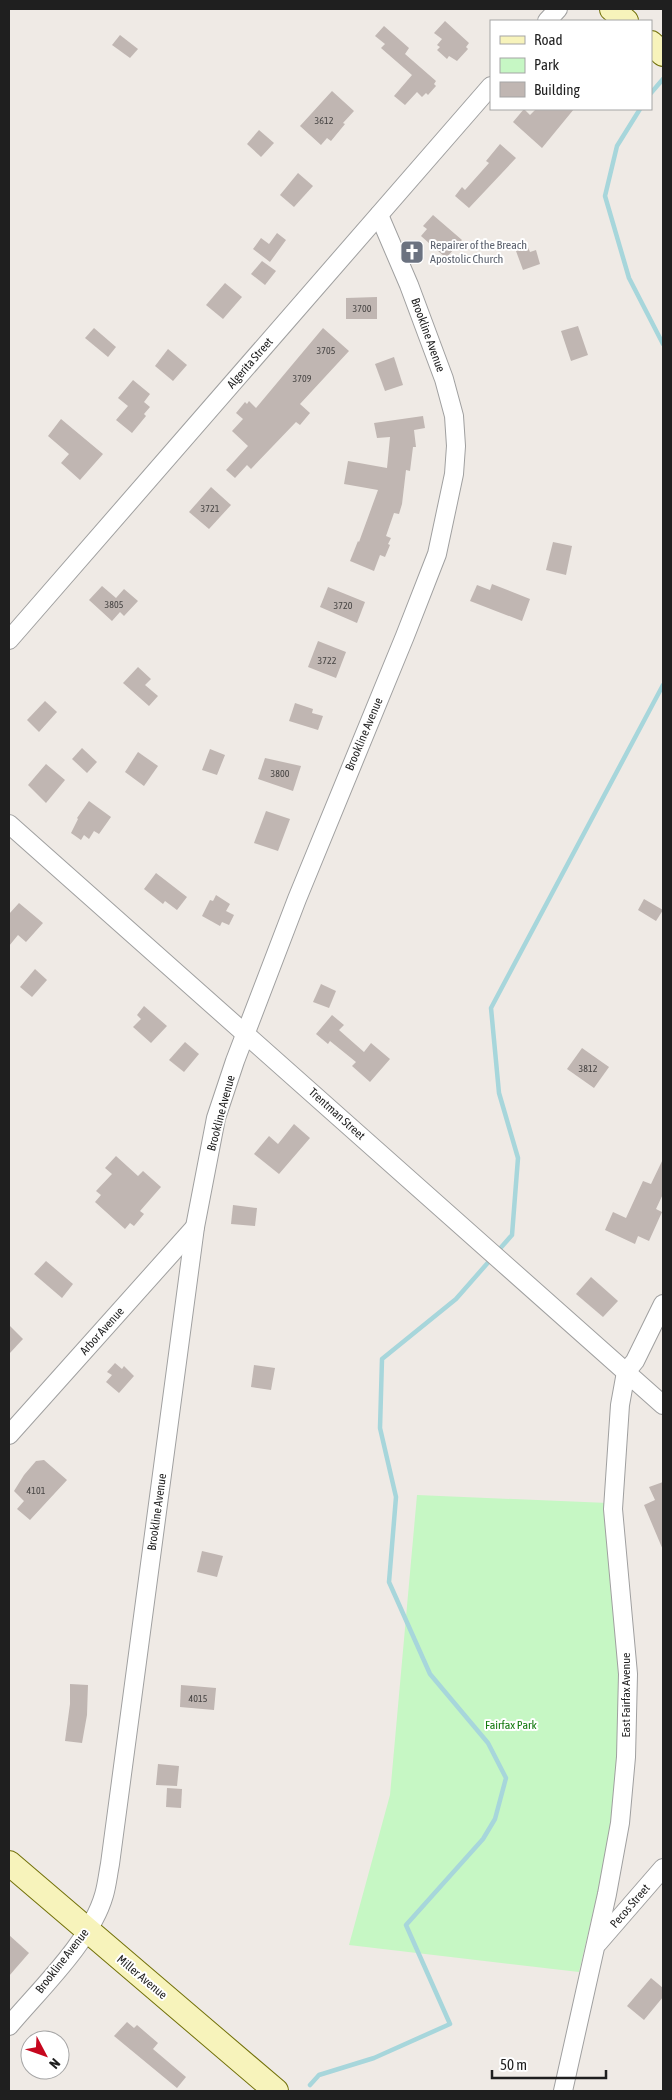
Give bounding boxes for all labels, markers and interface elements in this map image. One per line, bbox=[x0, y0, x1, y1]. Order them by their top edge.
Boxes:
legend bbox=[490, 20, 652, 110]
text: Road bbox=[534, 31, 563, 48]
text: Park bbox=[534, 56, 559, 73]
text: Building bbox=[534, 81, 580, 98]
house number: 3612 bbox=[315, 115, 334, 126]
place label: Repairer of the Breach Apostolic Church bbox=[430, 238, 527, 266]
church icon: Repairer of the Breach Apostolic Church bbox=[399, 239, 425, 265]
street label: Brookline Avenue bbox=[408, 296, 448, 374]
house number: 3700 bbox=[353, 303, 372, 314]
street label: Algerita Street bbox=[224, 334, 276, 391]
house number: 3705 bbox=[317, 345, 336, 356]
house number: 3709 bbox=[293, 373, 312, 384]
house number: 3721 bbox=[201, 503, 220, 514]
house number: 3805 bbox=[105, 599, 124, 610]
house number: 3720 bbox=[334, 600, 353, 611]
house number: 3722 bbox=[318, 655, 337, 666]
street label: Brookline Avenue bbox=[342, 695, 386, 773]
house number: 3800 bbox=[271, 768, 290, 779]
house number: 3812 bbox=[579, 1063, 598, 1074]
street label: Brookline Avenue bbox=[204, 1074, 238, 1152]
street label: Trentman Street bbox=[306, 1085, 368, 1143]
street label: Arbor Avenue bbox=[77, 1304, 127, 1358]
street label: Brookline Avenue bbox=[145, 1472, 169, 1552]
house number: 4101 bbox=[27, 1485, 46, 1496]
street label: East Fairfax Avenue bbox=[619, 1653, 633, 1738]
house number: 4015 bbox=[189, 1693, 208, 1704]
park label: Fairfax Park bbox=[485, 1718, 538, 1732]
street label: Pecos Street bbox=[607, 1881, 653, 1931]
street label: Brookline Avenue bbox=[33, 1926, 91, 1996]
street label: Miller Avenue bbox=[114, 1952, 170, 2002]
north arrow bbox=[20, 2030, 70, 2080]
scale bar bbox=[492, 2048, 606, 2080]
text: N bbox=[46, 2055, 64, 2072]
text: 50 m bbox=[500, 2056, 527, 2073]

